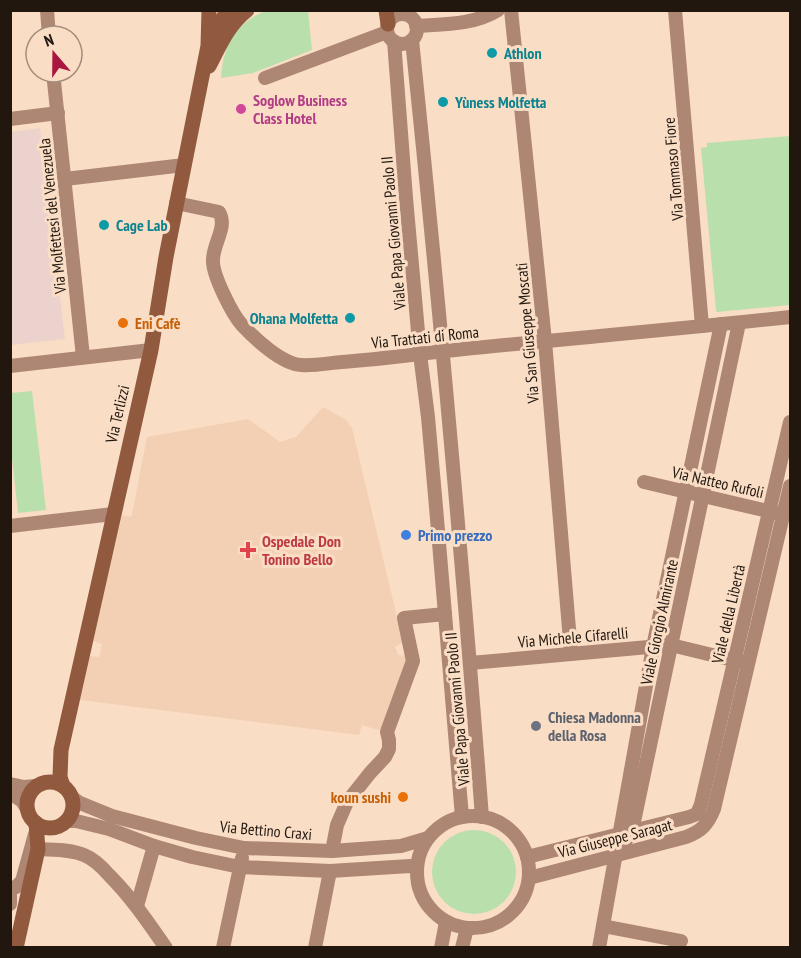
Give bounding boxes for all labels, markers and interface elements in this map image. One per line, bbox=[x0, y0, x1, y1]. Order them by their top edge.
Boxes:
north arrow bbox=[24, 24, 84, 84]
text: N bbox=[41, 29, 56, 51]
place label: Athlon bbox=[503, 43, 542, 63]
marker: Athlon bbox=[485, 46, 499, 60]
place label: Soglow Business Class Hotel bbox=[253, 90, 347, 128]
place label: Yùness Molfetta bbox=[454, 92, 547, 112]
marker: Yùness Molfetta bbox=[436, 95, 450, 109]
marker: Soglow Business Class Hotel bbox=[234, 102, 248, 116]
street label: Via Tommaso Fiore bbox=[659, 117, 688, 222]
street label: Via Molfettesi del Venezuela bbox=[34, 137, 70, 296]
street label: Viale Papa Giovanni Paolo II bbox=[376, 155, 410, 312]
place label: Cage Lab bbox=[116, 215, 168, 235]
marker: Cage Lab bbox=[97, 218, 111, 232]
street label: Via San Giuseppe Moscati bbox=[511, 262, 543, 405]
place label: Ohana Molfetta bbox=[250, 308, 338, 328]
marker: Ohana Molfetta bbox=[343, 311, 357, 325]
place label: Eni Cafè bbox=[135, 313, 181, 333]
marker: Eni Cafè bbox=[116, 316, 130, 330]
street label: Via Trattati di Roma bbox=[369, 321, 480, 353]
street label: Via Terlizzi bbox=[100, 383, 133, 446]
street label: Via Natteo Rufoli bbox=[669, 461, 766, 502]
place label: Primo prezzo bbox=[418, 525, 492, 545]
marker: Primo prezzo bbox=[399, 528, 413, 542]
place label: Ospedale Don Tonino Bello bbox=[262, 531, 341, 569]
marker: Ospedale Don Tonino Bello bbox=[239, 541, 257, 559]
street label: Viale Giorgio Almirante bbox=[636, 557, 682, 688]
street label: Viale della Libertà bbox=[707, 563, 749, 666]
street label: Via Michele Cifarelli bbox=[516, 622, 629, 652]
street label: Viale Papa Giovanni Paolo II bbox=[440, 631, 474, 788]
place label: Chiesa Madonna della Rosa bbox=[548, 707, 641, 745]
marker: Chiesa Madonna della Rosa bbox=[529, 719, 543, 733]
place label: koun sushi bbox=[331, 787, 391, 807]
marker: koun sushi bbox=[396, 790, 410, 804]
street label: Via Giuseppe Saragat bbox=[555, 814, 675, 862]
street label: Via Bettino Craxi bbox=[218, 816, 313, 844]

